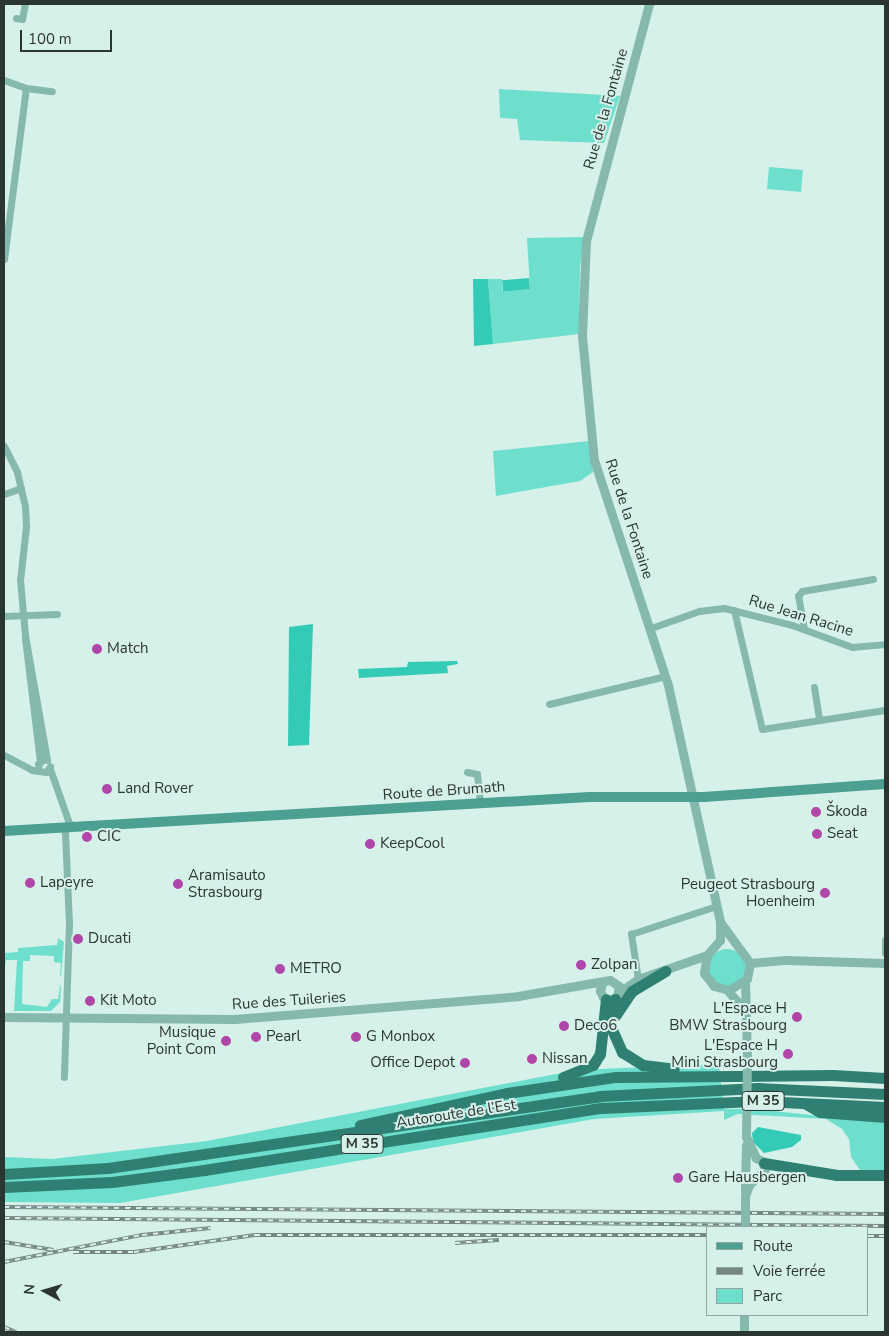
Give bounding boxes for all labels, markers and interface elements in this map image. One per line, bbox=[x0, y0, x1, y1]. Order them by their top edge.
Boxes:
scale bar bbox=[22, 20, 115, 52]
text: 100 m bbox=[28, 29, 72, 49]
street label: Rue de la Fontaine bbox=[580, 46, 632, 172]
street label: Rue de la Fontaine bbox=[601, 457, 657, 581]
street label: Rue Jean Racine bbox=[747, 592, 855, 640]
place label: Match bbox=[107, 640, 148, 658]
marker: Match bbox=[91, 643, 103, 655]
street label: Route de Brumath bbox=[382, 778, 506, 804]
place label: Land Rover bbox=[117, 780, 193, 798]
marker: Land Rover bbox=[101, 783, 113, 795]
place label: Škoda bbox=[826, 803, 868, 821]
marker: Škoda bbox=[810, 806, 822, 818]
place label: Seat bbox=[827, 825, 857, 843]
place label: CIC bbox=[97, 828, 121, 846]
marker: Seat bbox=[811, 828, 823, 840]
marker: CIC bbox=[81, 831, 93, 843]
place label: KeepCool bbox=[380, 835, 445, 853]
marker: KeepCool bbox=[364, 838, 376, 850]
place label: Aramisauto Strasbourg bbox=[188, 866, 266, 901]
place label: Lapeyre bbox=[40, 874, 94, 892]
place label: Peugeot Strasbourg Hoenheim bbox=[681, 875, 815, 910]
marker: Lapeyre bbox=[24, 877, 36, 889]
marker: Aramisauto Strasbourg bbox=[172, 878, 184, 890]
marker: Peugeot Strasbourg Hoenheim bbox=[819, 887, 831, 899]
place label: Ducati bbox=[88, 930, 131, 948]
marker: Ducati bbox=[72, 933, 84, 945]
place label: Zolpan bbox=[591, 956, 638, 974]
marker: Zolpan bbox=[575, 959, 587, 971]
place label: METRO bbox=[290, 960, 342, 978]
marker: METRO bbox=[274, 963, 286, 975]
street label: Rue des Tuileries bbox=[231, 988, 347, 1014]
place label: Kit Moto bbox=[100, 992, 157, 1010]
marker: Kit Moto bbox=[84, 995, 96, 1007]
place label: L'Espace H BMW Strasbourg bbox=[669, 999, 787, 1034]
marker: L'Espace H BMW Strasbourg bbox=[791, 1011, 803, 1023]
place label: Deco6 bbox=[574, 1017, 617, 1035]
marker: Deco6 bbox=[558, 1020, 570, 1032]
place label: Musique Point Com bbox=[147, 1023, 216, 1058]
place label: Pearl bbox=[266, 1028, 301, 1046]
place label: G Monbox bbox=[366, 1028, 435, 1046]
marker: Pearl bbox=[250, 1031, 262, 1043]
marker: G Monbox bbox=[350, 1031, 362, 1043]
marker: Musique Point Com bbox=[220, 1035, 232, 1047]
place label: L'Espace H Mini Strasbourg bbox=[671, 1036, 778, 1071]
marker: L'Espace H Mini Strasbourg bbox=[782, 1048, 794, 1060]
place label: Nissan bbox=[542, 1050, 587, 1068]
marker: Nissan bbox=[526, 1053, 538, 1065]
place label: Office Depot bbox=[370, 1054, 455, 1072]
marker: Office Depot bbox=[459, 1057, 471, 1069]
road number: M 35 bbox=[740, 1090, 786, 1112]
street label: Autoroute de l’Est bbox=[395, 1096, 517, 1132]
road number: M 35 bbox=[340, 1132, 384, 1156]
place label: Gare Hausbergen bbox=[688, 1169, 806, 1187]
marker: Gare Hausbergen bbox=[672, 1172, 684, 1184]
legend bbox=[706, 1226, 869, 1316]
text: Route bbox=[753, 1236, 793, 1256]
text: Voie ferrée bbox=[753, 1261, 825, 1281]
north arrow bbox=[20, 1266, 70, 1316]
text: N bbox=[20, 1283, 40, 1296]
text: Parc bbox=[753, 1286, 782, 1306]

